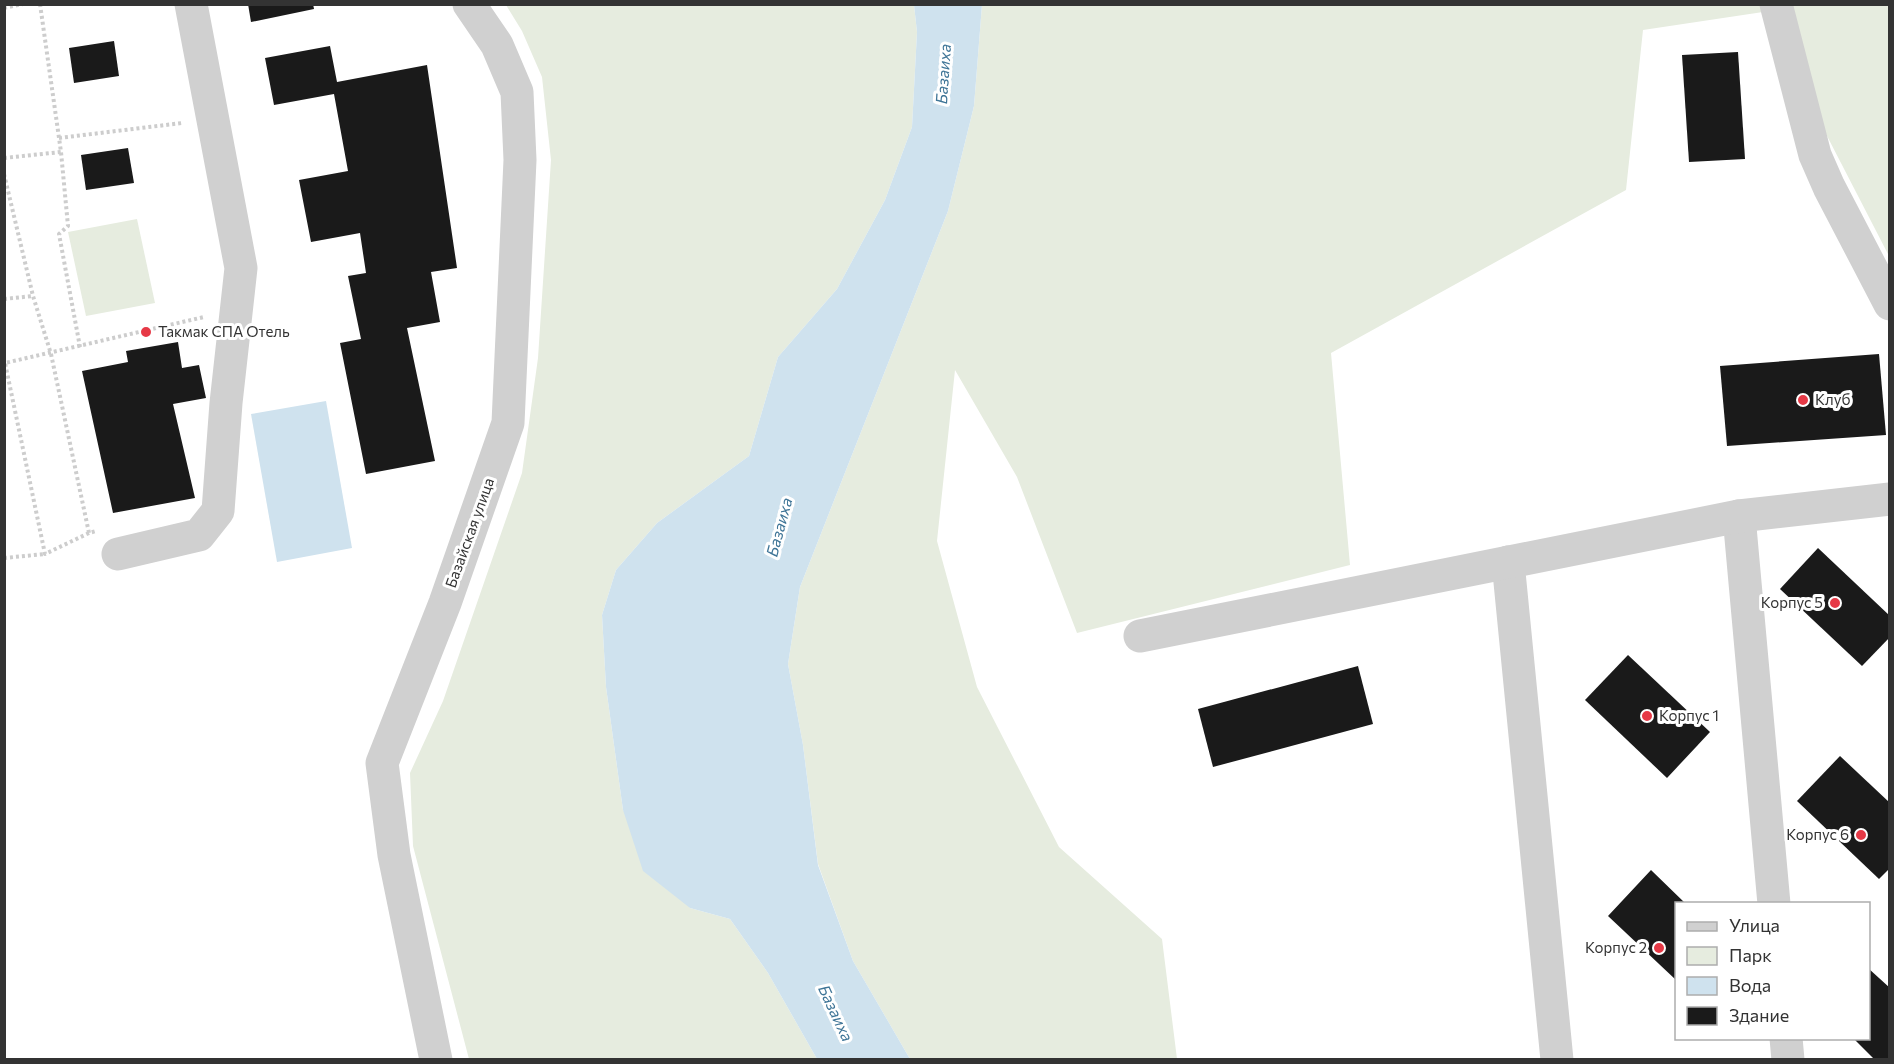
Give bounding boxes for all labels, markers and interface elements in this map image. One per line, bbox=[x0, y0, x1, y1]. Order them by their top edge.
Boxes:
water label: Базаиха bbox=[931, 43, 954, 105]
place label: Такмак СПА Отель bbox=[158, 322, 290, 340]
marker: Такмак СПА Отель bbox=[139, 325, 153, 339]
place label: Клуб bbox=[1815, 390, 1851, 408]
marker: Клуб bbox=[1796, 393, 1810, 407]
street label: Базайская улица bbox=[441, 475, 497, 590]
water label: Базаиха bbox=[762, 495, 795, 558]
place label: Корпус 5 bbox=[1761, 593, 1823, 611]
marker: Корпус 5 bbox=[1828, 596, 1842, 610]
place label: Корпус 1 bbox=[1659, 706, 1719, 724]
marker: Корпус 1 bbox=[1640, 709, 1654, 723]
place label: Корпус 6 bbox=[1786, 825, 1849, 843]
marker: Корпус 6 bbox=[1854, 828, 1868, 842]
legend bbox=[1675, 902, 1870, 1040]
text: Улица bbox=[1729, 914, 1780, 936]
place label: Корпус 2 bbox=[1585, 938, 1647, 956]
marker: Корпус 2 bbox=[1652, 941, 1666, 955]
text: Парк bbox=[1729, 944, 1772, 966]
text: Вода bbox=[1729, 974, 1771, 996]
water label: Базаиха bbox=[815, 981, 858, 1044]
text: Здание bbox=[1729, 1004, 1789, 1026]

